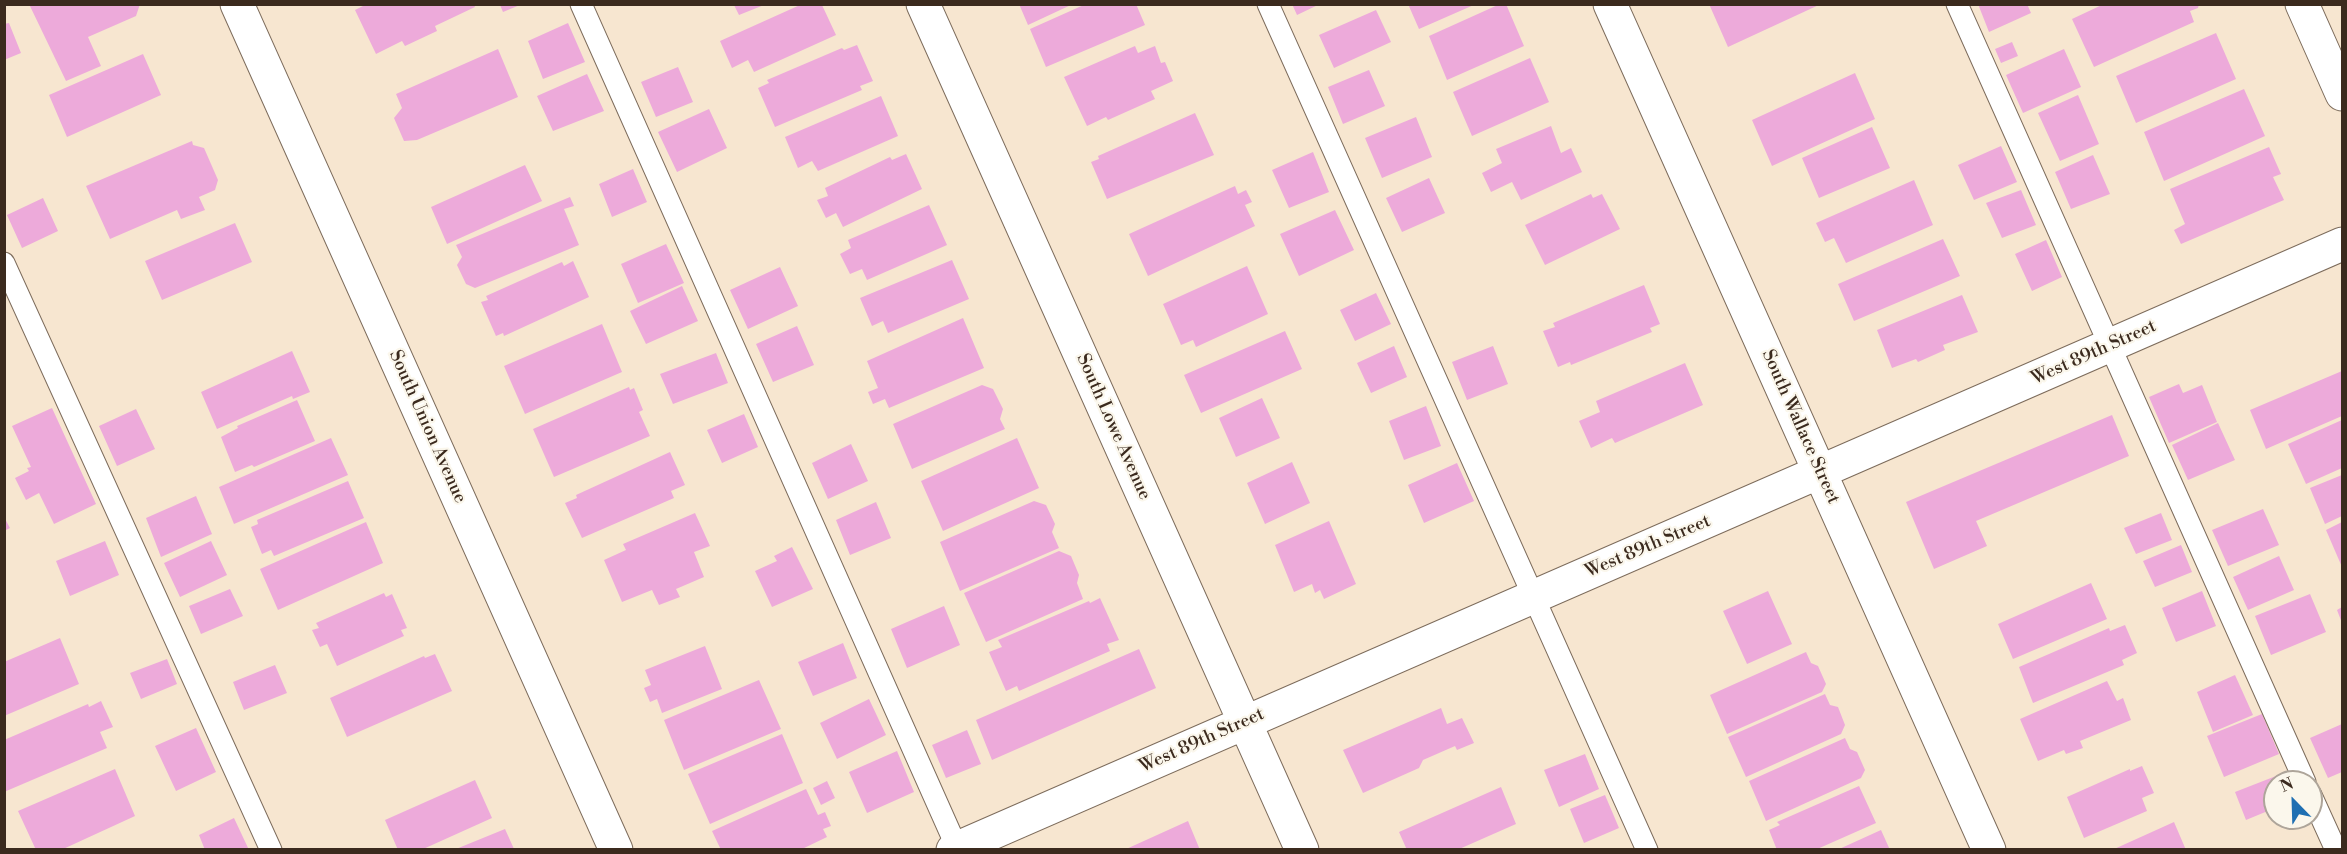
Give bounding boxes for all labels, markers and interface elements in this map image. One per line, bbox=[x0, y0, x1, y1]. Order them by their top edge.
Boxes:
street label: West 89th Street bbox=[2028, 316, 2160, 390]
street label: South Union Avenue bbox=[384, 347, 470, 507]
street label: South Wallace Street bbox=[1756, 347, 1844, 507]
street label: South Lowe Avenue bbox=[1071, 350, 1155, 504]
street label: West 89th Street bbox=[1582, 511, 1714, 583]
street label: West 89th Street bbox=[1136, 704, 1268, 778]
north arrow bbox=[2263, 770, 2323, 830]
text: N bbox=[2277, 774, 2296, 797]

